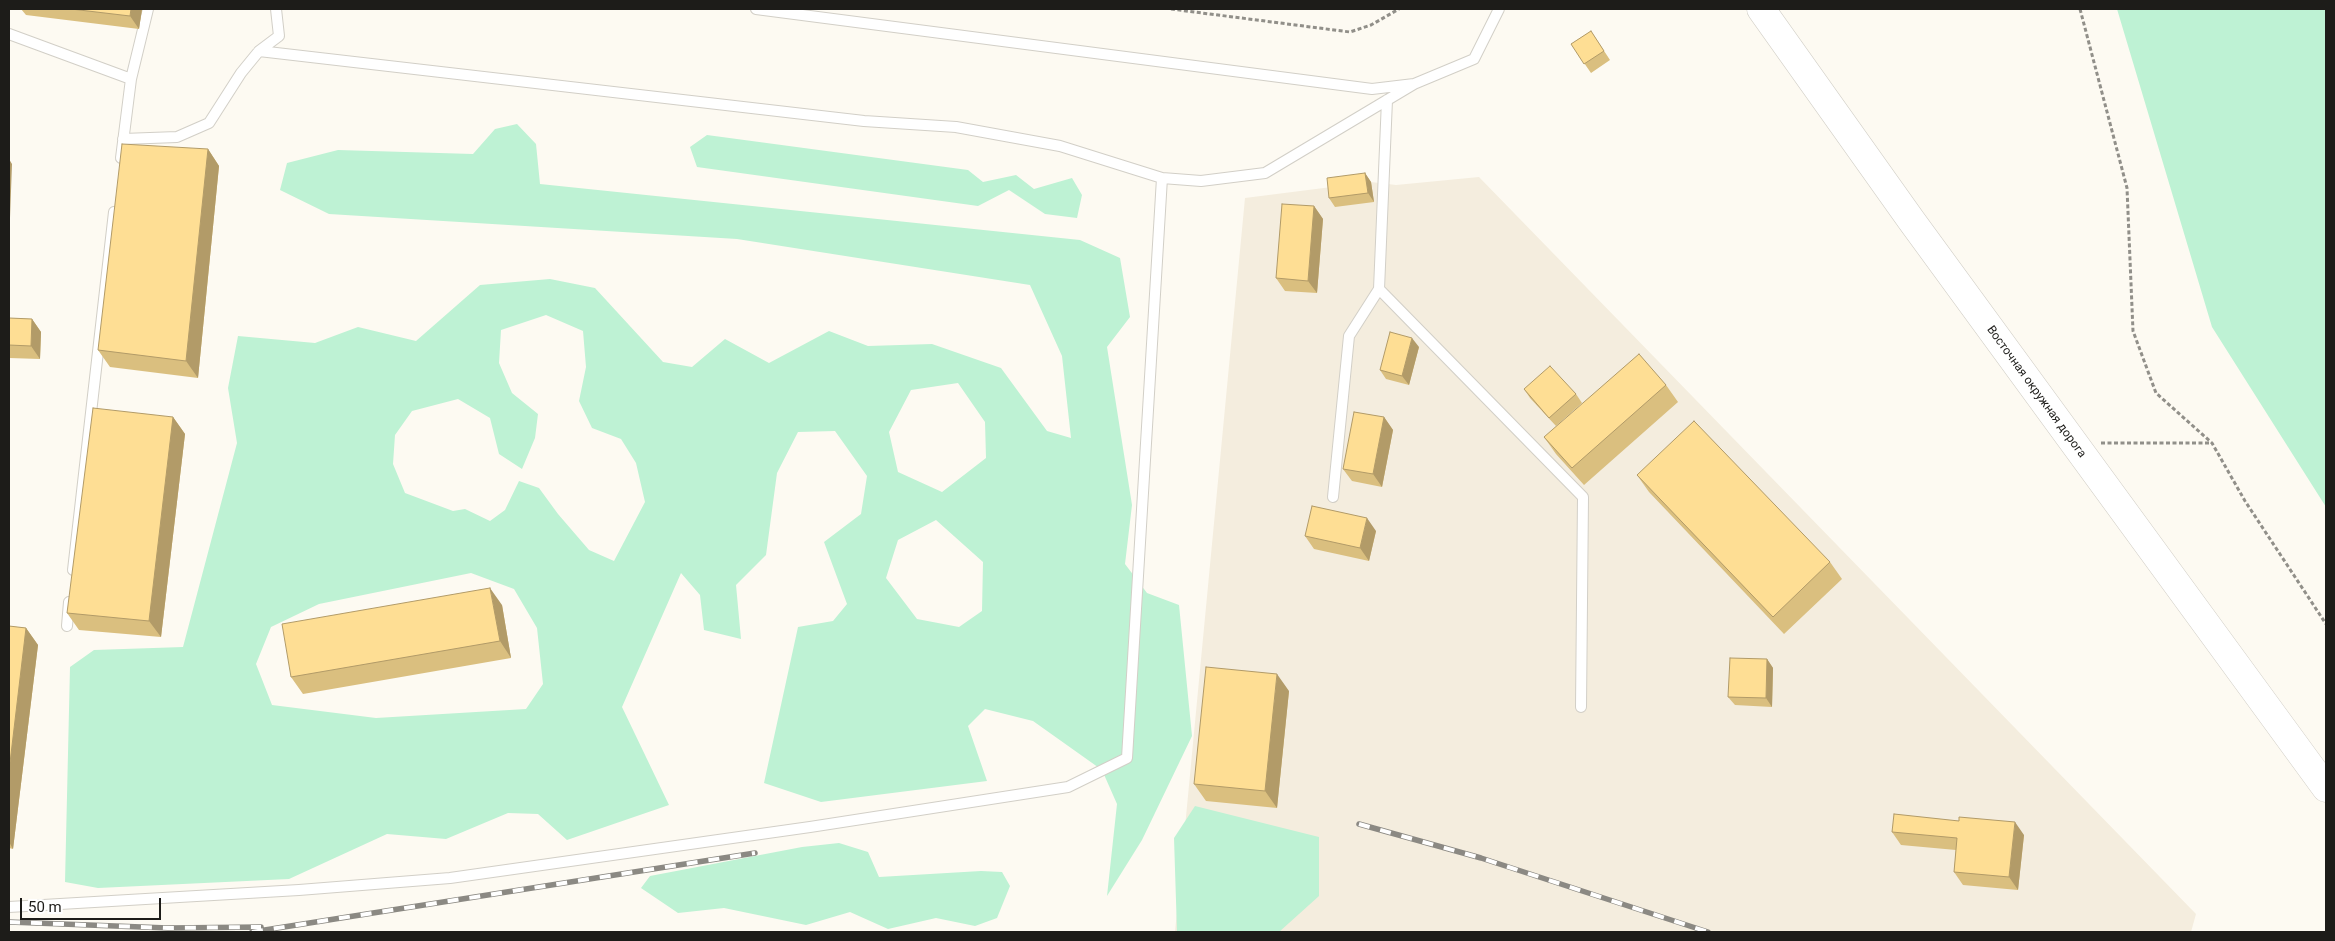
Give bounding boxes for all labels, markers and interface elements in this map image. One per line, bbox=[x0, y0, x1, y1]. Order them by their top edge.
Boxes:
street label: Восточная окружная дорога bbox=[1983, 323, 2089, 461]
scale bar bbox=[22, 888, 164, 920]
text: 50 m bbox=[28, 898, 62, 916]

